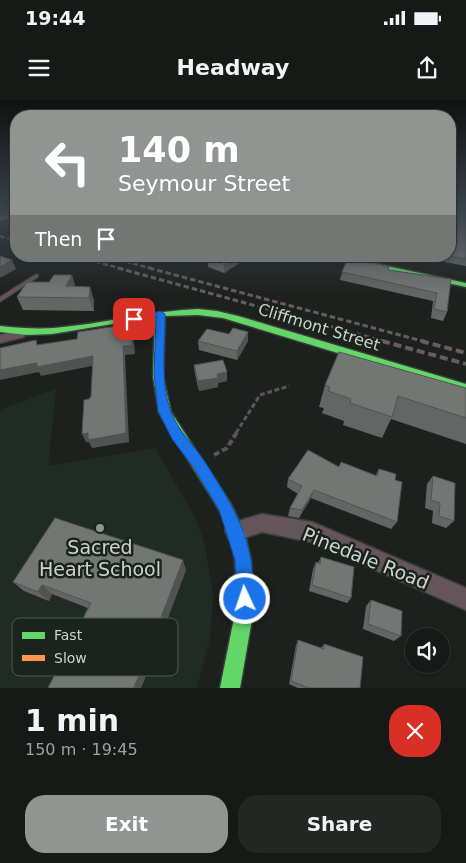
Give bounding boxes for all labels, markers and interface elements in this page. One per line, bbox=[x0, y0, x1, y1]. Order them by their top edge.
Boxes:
text: 19:44 bbox=[25, 7, 85, 29]
icon: menu bbox=[25, 54, 53, 82]
icon: share bbox=[413, 54, 441, 82]
text: Headway bbox=[177, 55, 289, 80]
icon: left bbox=[35, 130, 100, 195]
text: 140 m bbox=[118, 130, 240, 170]
text: Seymour Street bbox=[118, 171, 290, 196]
icon: arrive bbox=[92, 225, 120, 253]
text: Then bbox=[35, 228, 82, 250]
pin bbox=[113, 298, 155, 340]
street label: Cliffmont Street bbox=[256, 299, 382, 355]
icon: arrive bbox=[120, 305, 148, 333]
marker: Sacred Heart School bbox=[94, 522, 106, 534]
street label: Pinedale Road bbox=[300, 523, 432, 593]
place label: Sacred Heart School bbox=[39, 536, 161, 580]
position arrow bbox=[218, 572, 270, 624]
legend bbox=[12, 618, 178, 676]
text: Fast bbox=[54, 627, 83, 643]
map controls bbox=[405, 628, 450, 673]
button: sound bbox=[405, 628, 450, 673]
text: Slow bbox=[54, 650, 87, 666]
text: 1 min bbox=[25, 703, 119, 738]
button: close bbox=[389, 705, 441, 757]
text: 150 m · 19:45 bbox=[25, 740, 138, 759]
button: Exit bbox=[25, 795, 228, 853]
button: Share bbox=[238, 795, 441, 853]

